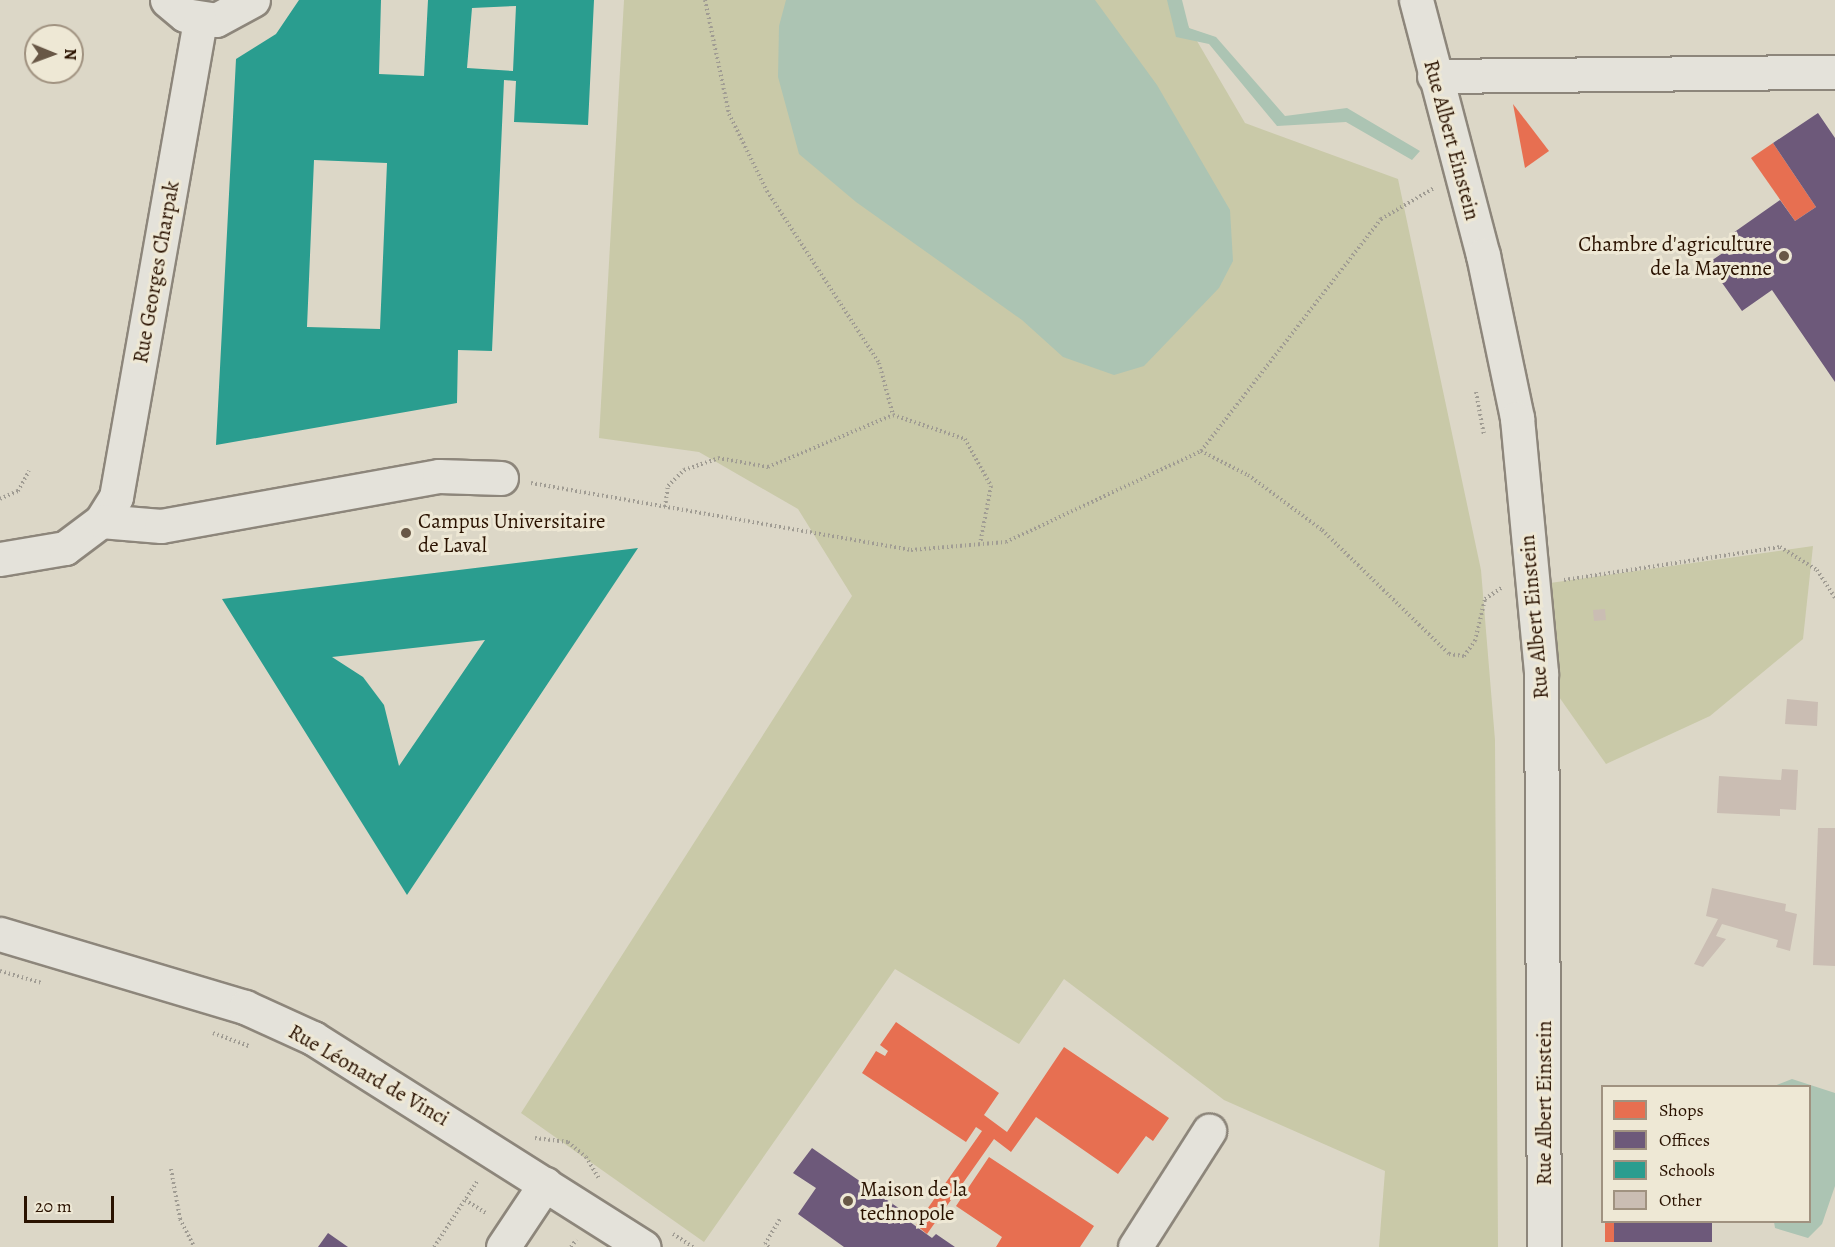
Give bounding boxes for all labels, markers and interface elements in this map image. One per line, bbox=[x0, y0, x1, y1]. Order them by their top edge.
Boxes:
north arrow bbox=[24, 24, 84, 84]
text: N bbox=[59, 48, 81, 60]
street label: Rue Albert Einstein bbox=[1419, 57, 1485, 223]
street label: Rue Georges Charpak bbox=[128, 179, 184, 365]
place label: Chambre d'agriculture de la Mayenne bbox=[1578, 231, 1772, 281]
marker: Chambre d'agriculture de la Mayenne bbox=[1777, 249, 1791, 263]
place label: Campus Universitaire de Laval bbox=[418, 508, 605, 558]
marker: Campus Universitaire de Laval bbox=[399, 526, 413, 540]
street label: Rue Albert Einstein bbox=[1514, 534, 1554, 700]
street label: Rue Léonard de Vinci bbox=[284, 1019, 454, 1131]
street label: Rue Albert Einstein bbox=[1531, 1021, 1557, 1185]
legend bbox=[1601, 1085, 1811, 1223]
text: Shops bbox=[1659, 1098, 1704, 1122]
text: Offices bbox=[1659, 1128, 1710, 1152]
text: Schools bbox=[1659, 1158, 1715, 1182]
place label: Maison de la technopole bbox=[860, 1176, 968, 1226]
scale bar bbox=[27, 1184, 117, 1222]
text: Other bbox=[1659, 1188, 1702, 1212]
text: 20 m bbox=[35, 1194, 72, 1218]
marker: Maison de la technopole bbox=[841, 1194, 855, 1208]

